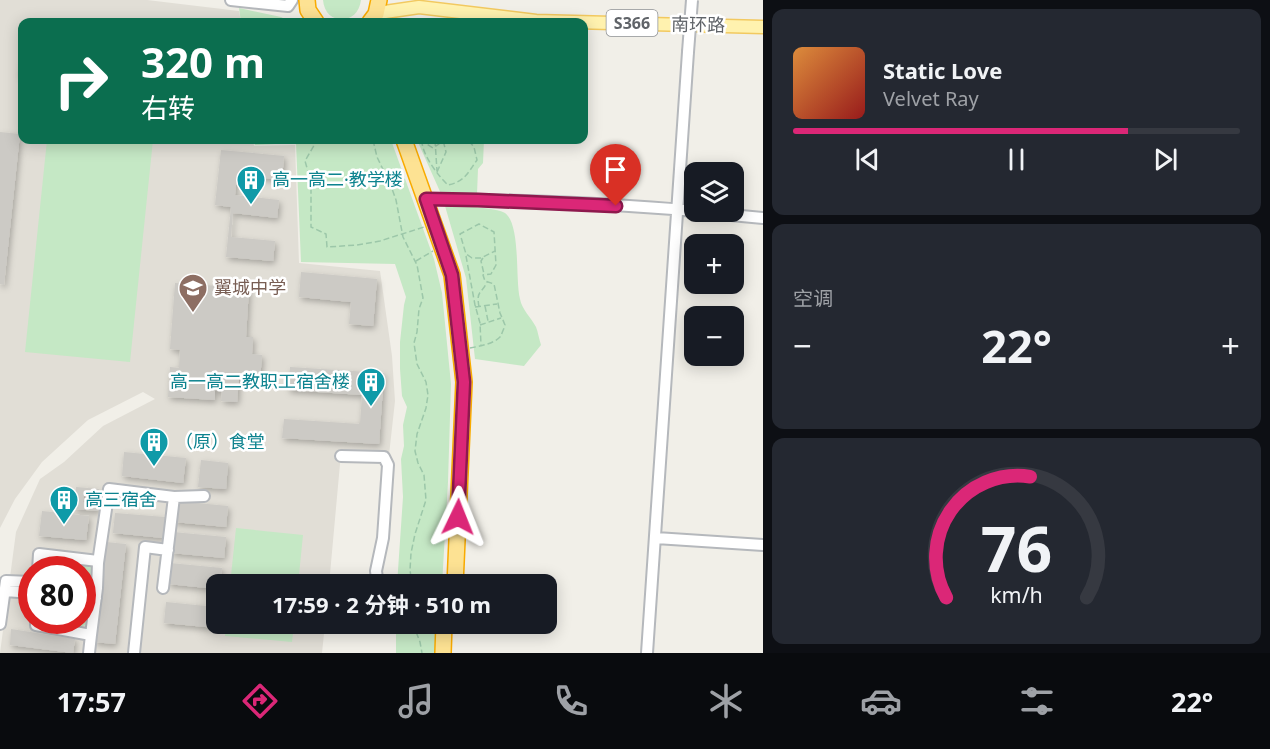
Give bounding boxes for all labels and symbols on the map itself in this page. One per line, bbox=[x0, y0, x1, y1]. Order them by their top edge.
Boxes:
road number: S366 bbox=[606, 10, 658, 36]
street label: 南环路 bbox=[671, 12, 725, 36]
pin bbox=[590, 144, 641, 206]
building icon: 高一高二·教学楼 bbox=[235, 164, 267, 206]
place label: 高一高二·教学楼 bbox=[272, 167, 403, 191]
school or university icon: 翼城中学 bbox=[177, 272, 209, 314]
place label: 翼城中学 bbox=[214, 275, 286, 299]
building icon: 高一高二教职工宿舍楼 bbox=[355, 366, 387, 408]
place label: 高一高二教职工宿舍楼 bbox=[170, 369, 350, 393]
building icon: （原）食堂 bbox=[138, 426, 170, 468]
place label: （原）食堂 bbox=[175, 429, 265, 453]
building icon: 高三宿舍 bbox=[48, 484, 80, 526]
position arrow bbox=[426, 485, 490, 549]
place label: 高三宿舍 bbox=[85, 487, 157, 511]
speed limit sign: 80 bbox=[18, 556, 96, 634]

